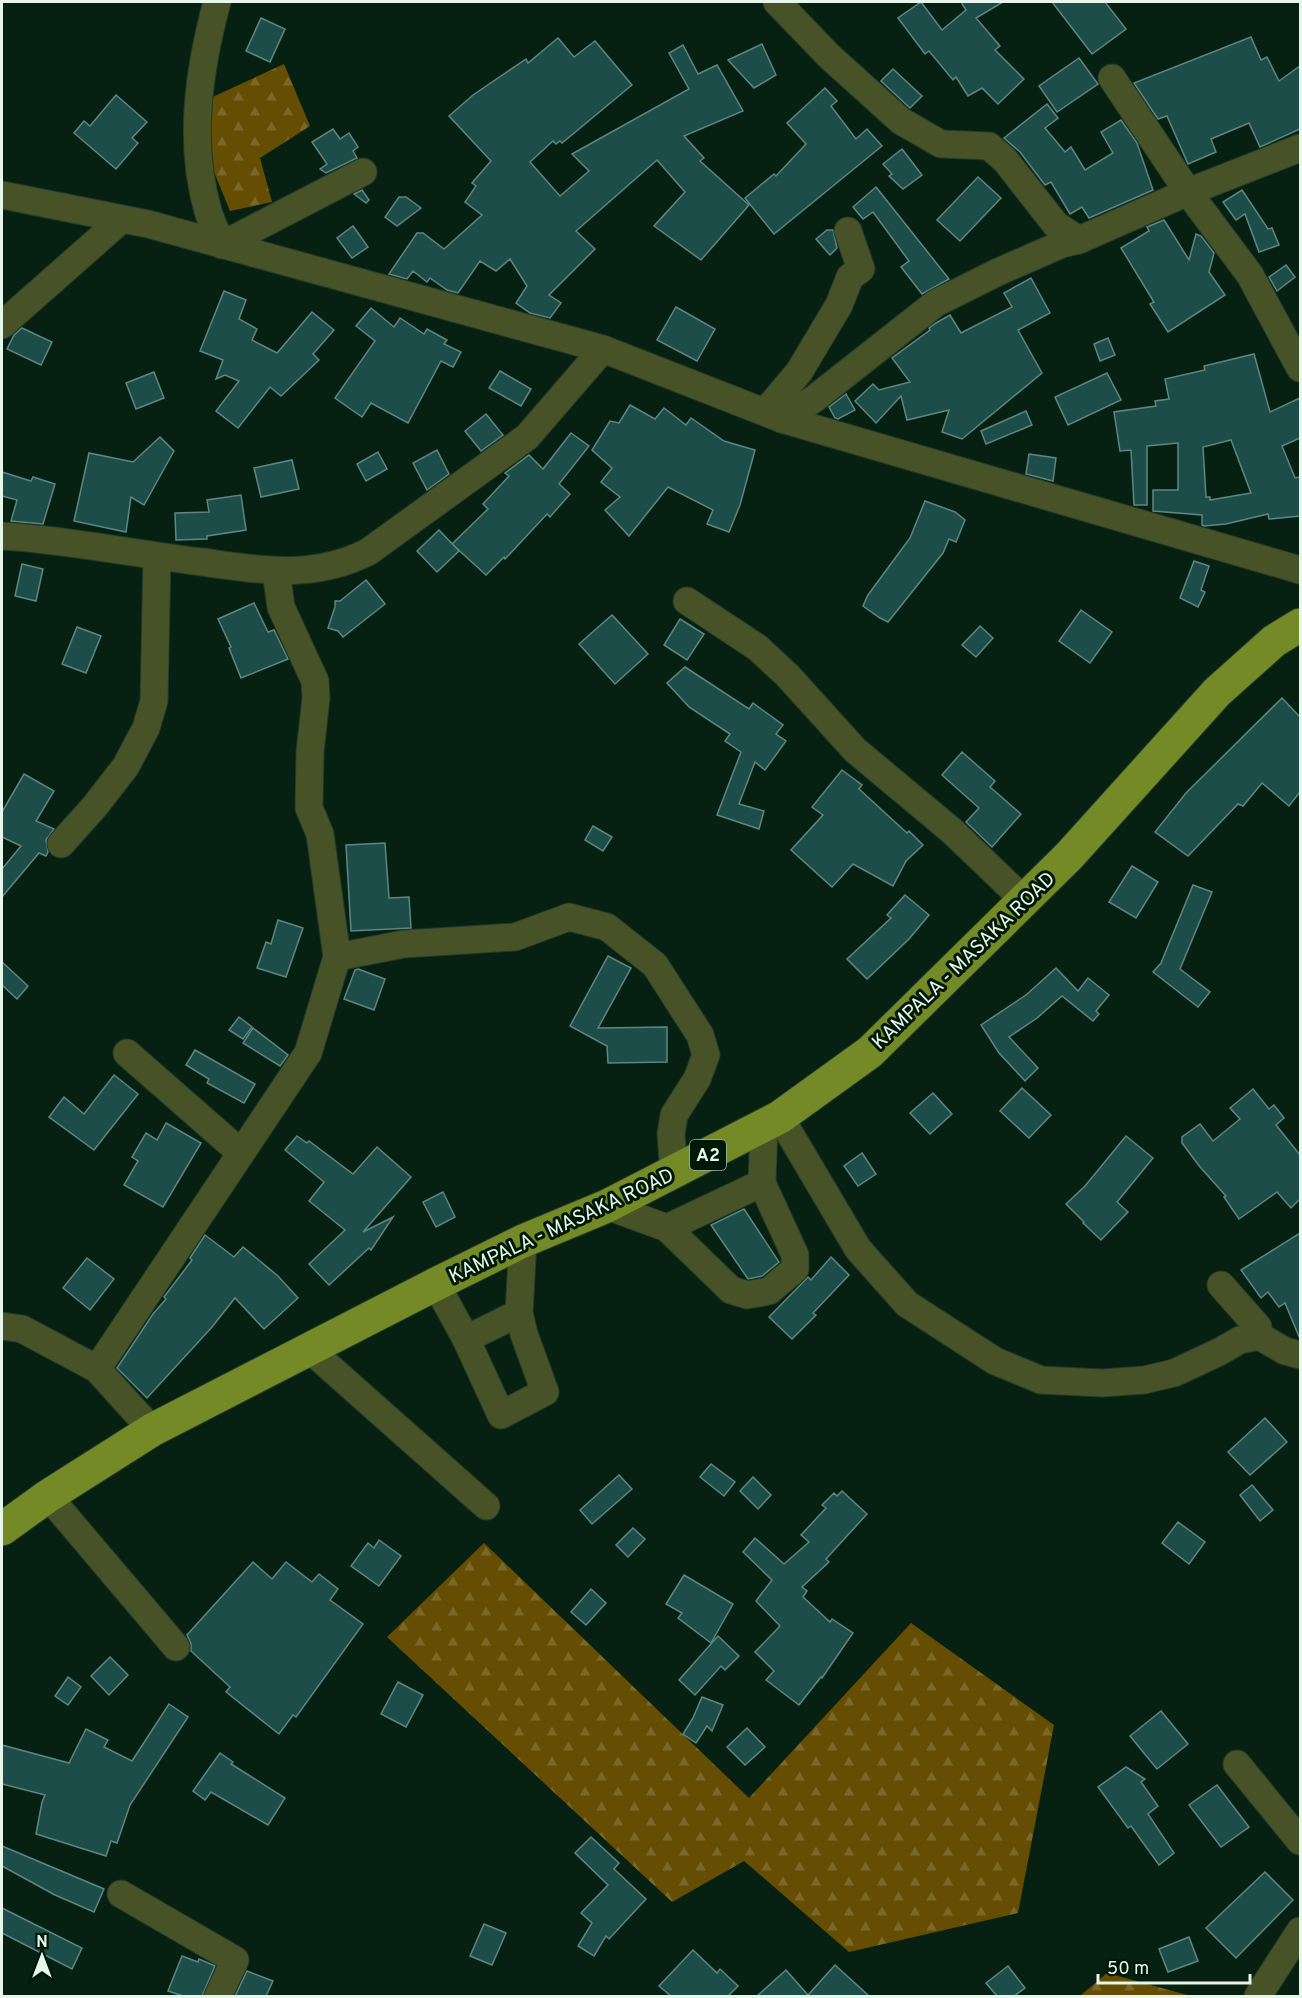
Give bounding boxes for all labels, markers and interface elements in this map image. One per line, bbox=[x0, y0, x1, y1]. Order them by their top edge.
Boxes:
street label: KAMPALA - MASAKA ROAD bbox=[867, 867, 1062, 1056]
road number: A2 bbox=[690, 1140, 726, 1170]
street label: KAMPALA - MASAKA ROAD bbox=[445, 1163, 679, 1290]
north arrow bbox=[12, 1926, 72, 1986]
text: N bbox=[36, 1933, 48, 1953]
scale bar bbox=[1098, 1947, 1250, 1985]
text: 50 m bbox=[1107, 1958, 1149, 1981]

